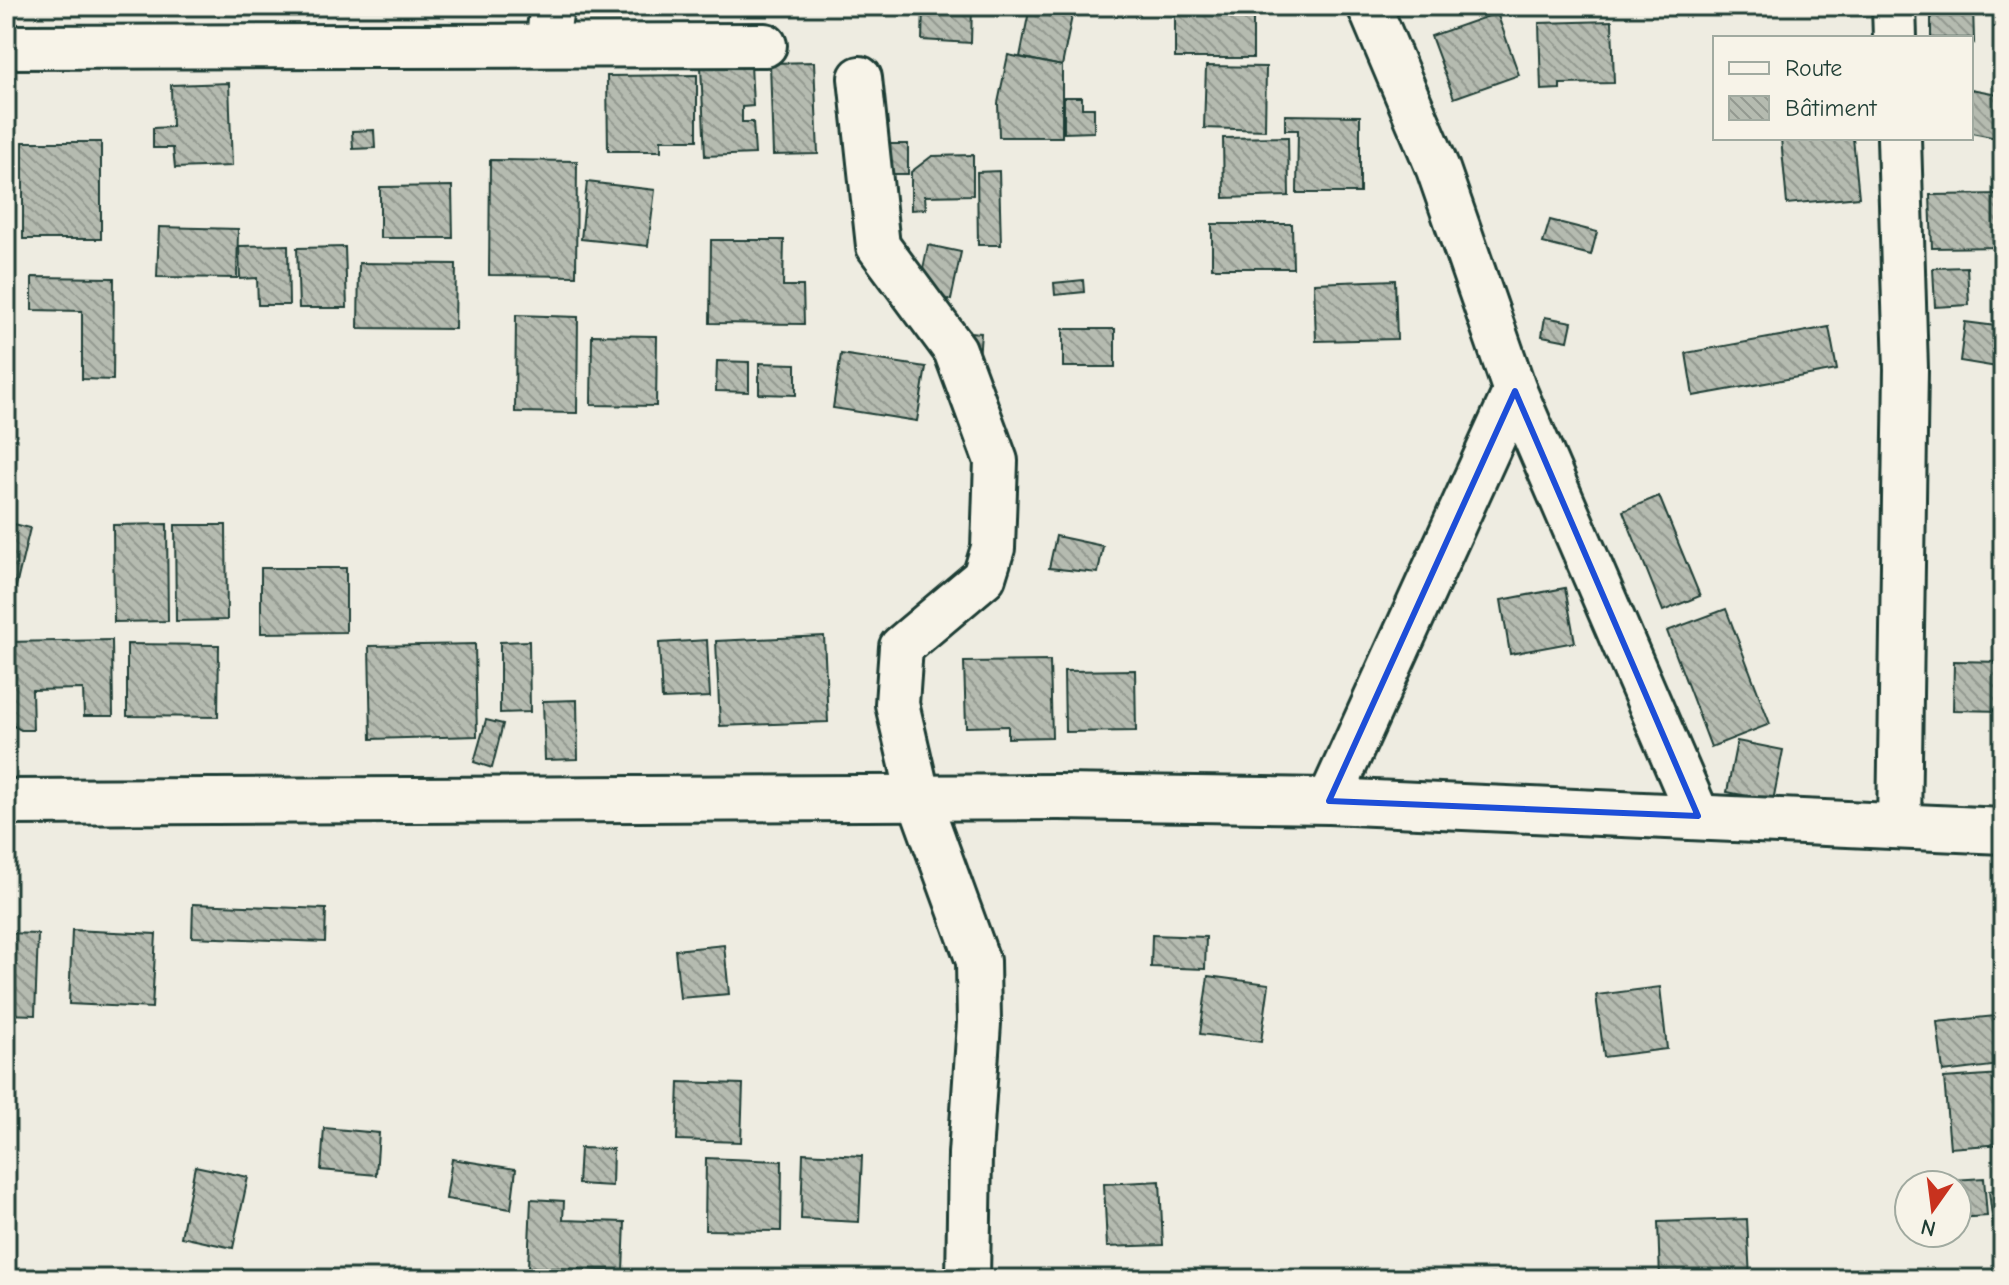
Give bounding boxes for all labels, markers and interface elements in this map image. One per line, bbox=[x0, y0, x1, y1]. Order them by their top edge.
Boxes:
legend bbox=[1713, 36, 1973, 140]
text: Route bbox=[1785, 54, 1842, 82]
text: Bâtiment bbox=[1785, 94, 1878, 122]
north arrow bbox=[1893, 1169, 1973, 1249]
text: N bbox=[1918, 1213, 1939, 1242]

